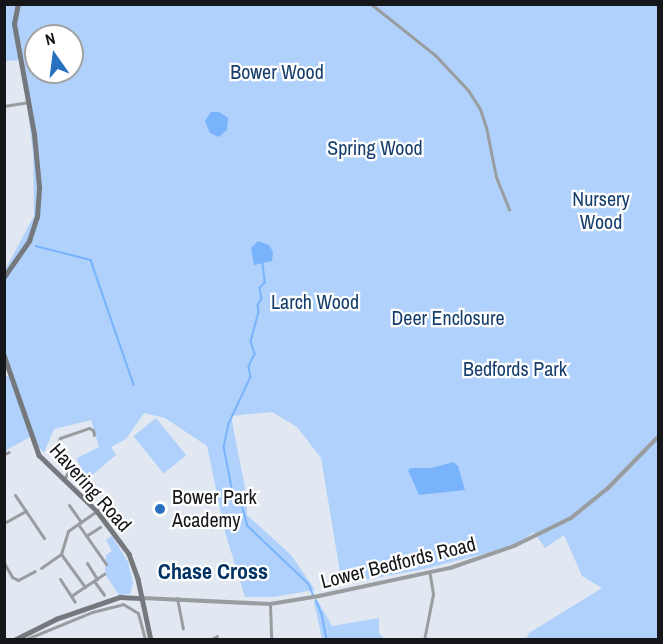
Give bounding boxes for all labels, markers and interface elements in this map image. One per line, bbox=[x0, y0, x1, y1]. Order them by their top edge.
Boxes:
north arrow bbox=[24, 24, 84, 84]
text: N bbox=[43, 27, 57, 50]
park label: Bower Wood bbox=[230, 59, 324, 83]
park label: Spring Wood bbox=[327, 135, 423, 159]
park label: Nursery Wood bbox=[572, 186, 630, 233]
park label: Larch Wood bbox=[271, 289, 359, 313]
park label: Deer Enclosure bbox=[391, 305, 505, 329]
park label: Bedfords Park bbox=[463, 356, 567, 380]
street label: Havering Road bbox=[45, 438, 137, 536]
place label: Bower Park Academy bbox=[172, 485, 257, 532]
marker: Bower Park Academy bbox=[153, 502, 167, 516]
street label: Lower Bedfords Road bbox=[318, 531, 478, 593]
district label: Chase Cross bbox=[158, 559, 268, 585]

